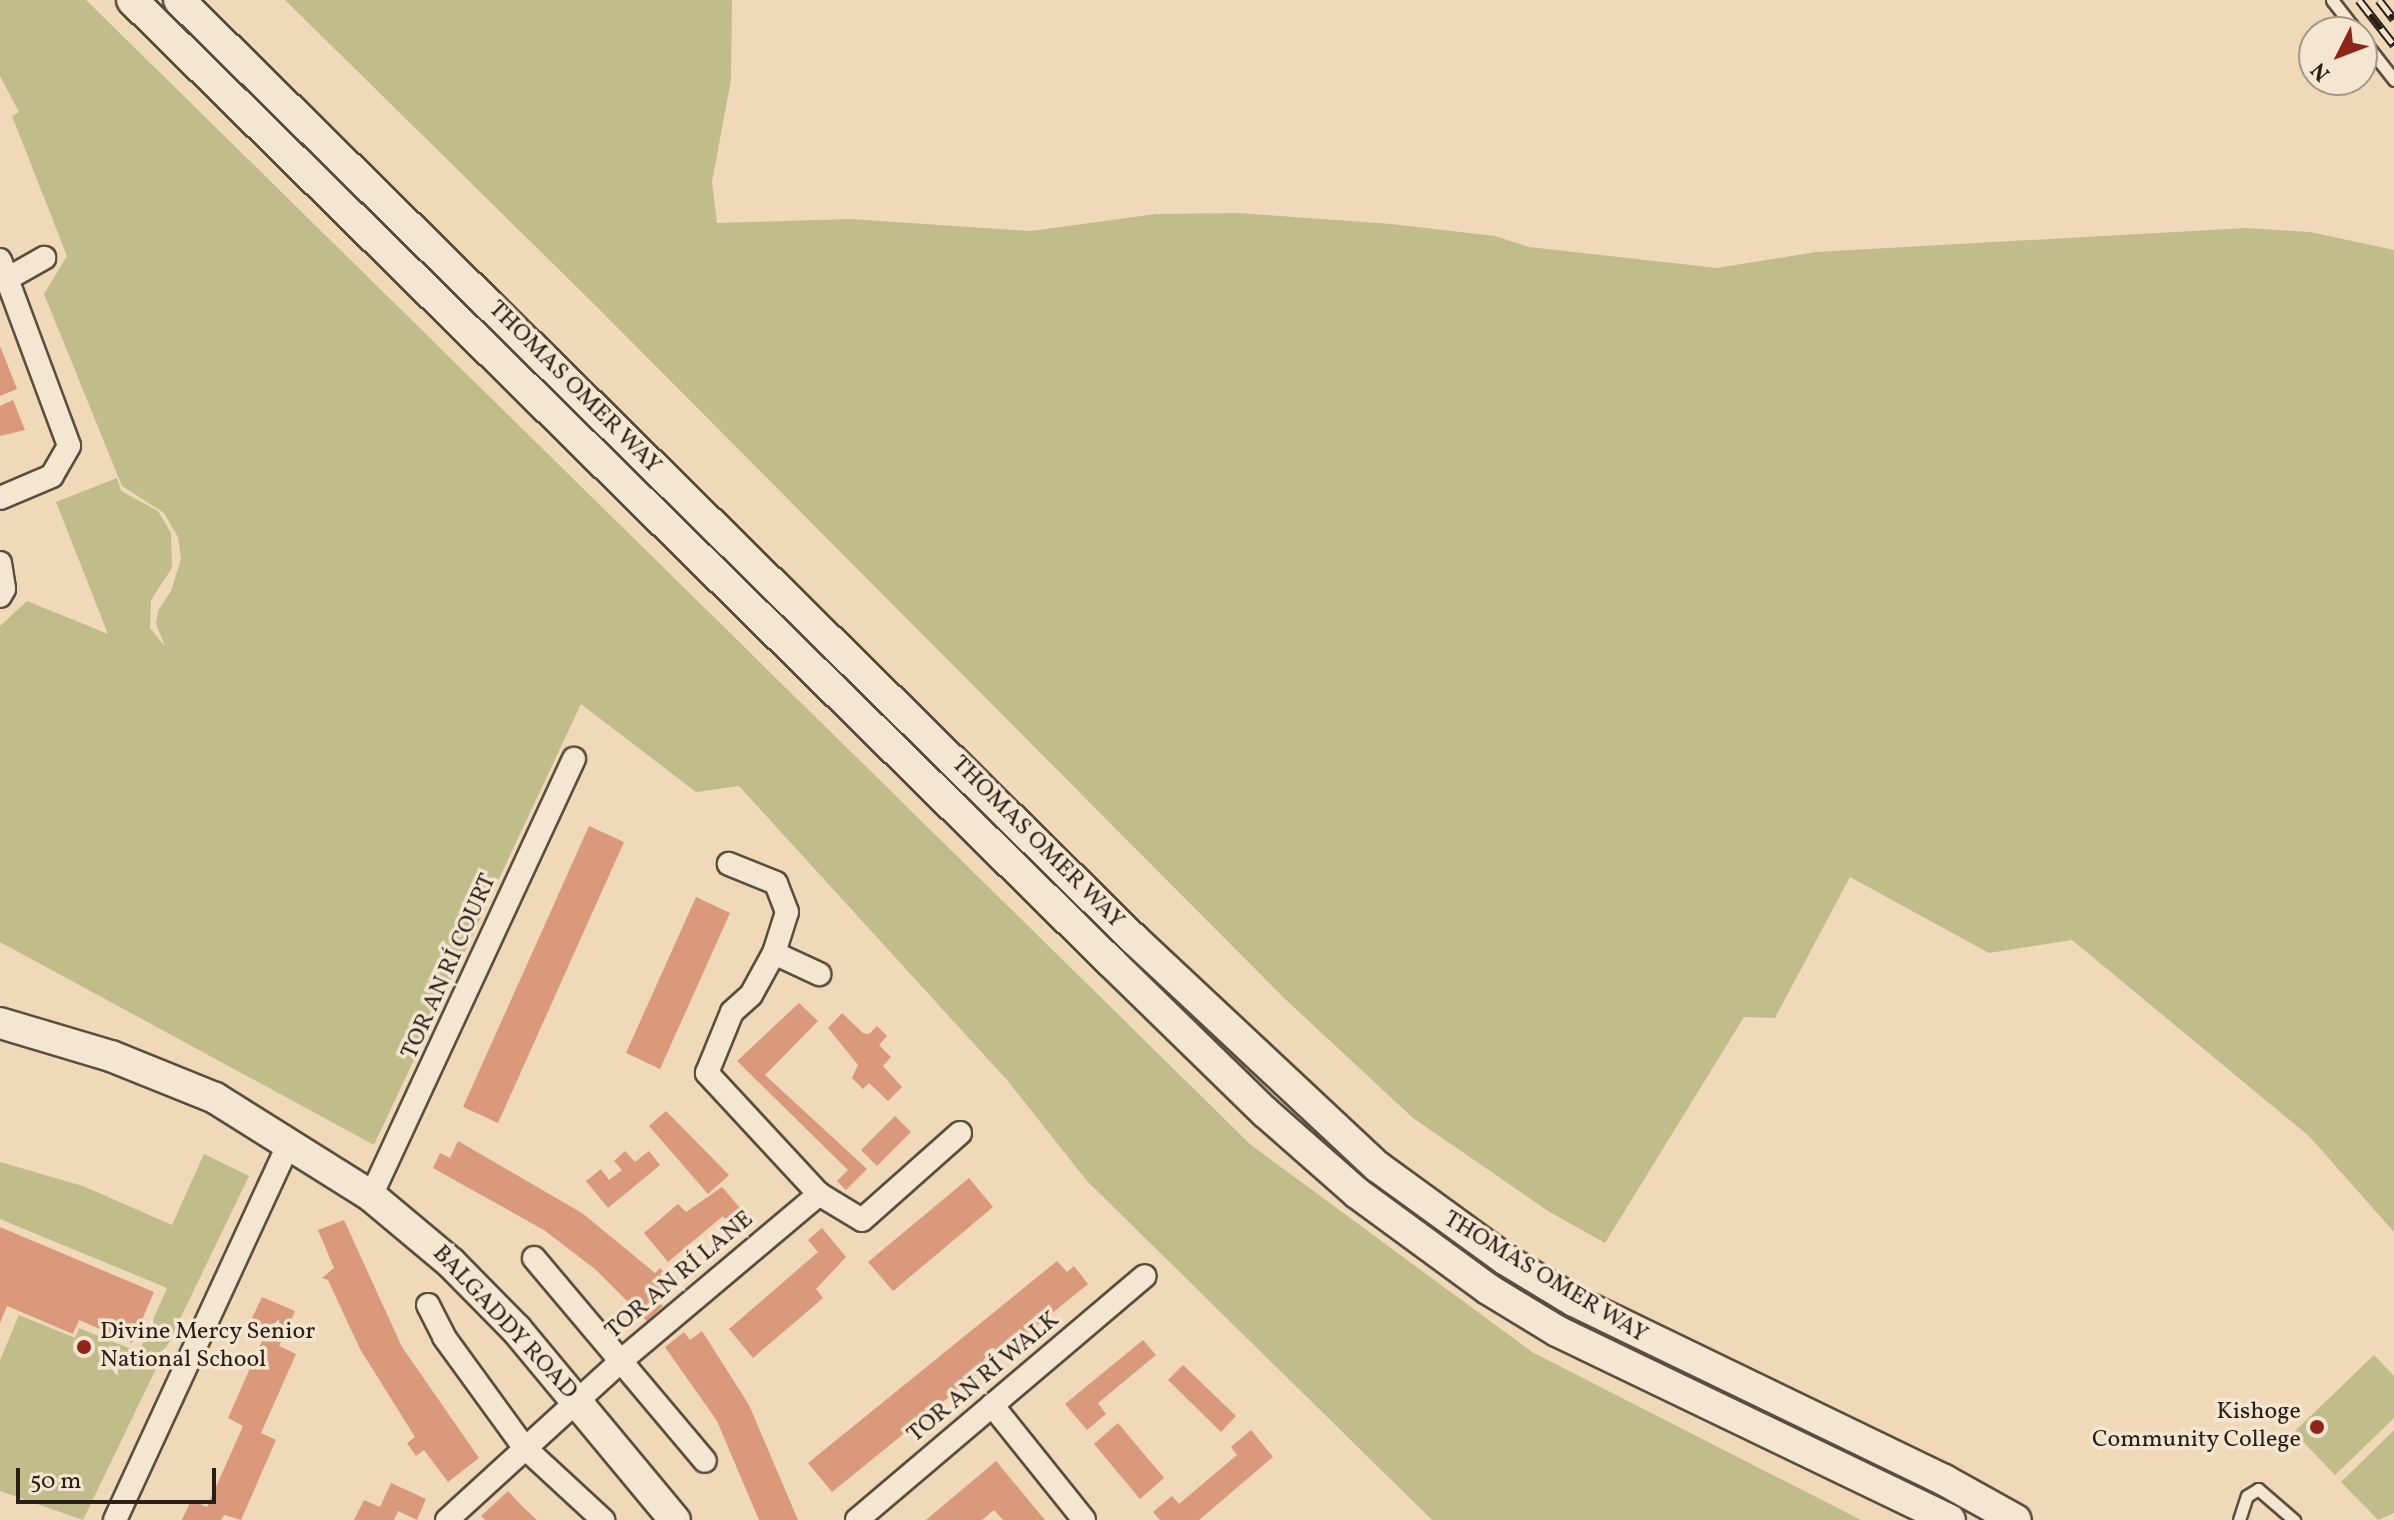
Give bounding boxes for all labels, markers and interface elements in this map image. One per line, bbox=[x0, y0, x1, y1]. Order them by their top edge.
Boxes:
north arrow bbox=[2298, 16, 2378, 96]
text: N bbox=[2304, 55, 2338, 87]
street label: THOMAS OMER WAY bbox=[481, 295, 667, 481]
street label: THOMAS OMER WAY bbox=[944, 750, 1130, 936]
street label: TOR AN RÍ COURT bbox=[396, 870, 504, 1064]
street label: THOMAS OMER WAY bbox=[1437, 1205, 1653, 1351]
street label: TOR AN RÍ LANE bbox=[600, 1206, 760, 1346]
street label: BALGADDY ROAD bbox=[425, 1240, 583, 1406]
street label: TOR AN RÍ WALK bbox=[902, 1306, 1066, 1450]
place label: Divine Mercy Senior National School bbox=[100, 1319, 316, 1375]
marker: Divine Mercy Senior National School bbox=[75, 1338, 93, 1356]
place label: Kishoge Community College bbox=[2091, 1399, 2301, 1455]
marker: Kishoge Community College bbox=[2308, 1418, 2326, 1436]
scale bar bbox=[20, 1452, 220, 1502]
text: 50 m bbox=[30, 1465, 82, 1499]

